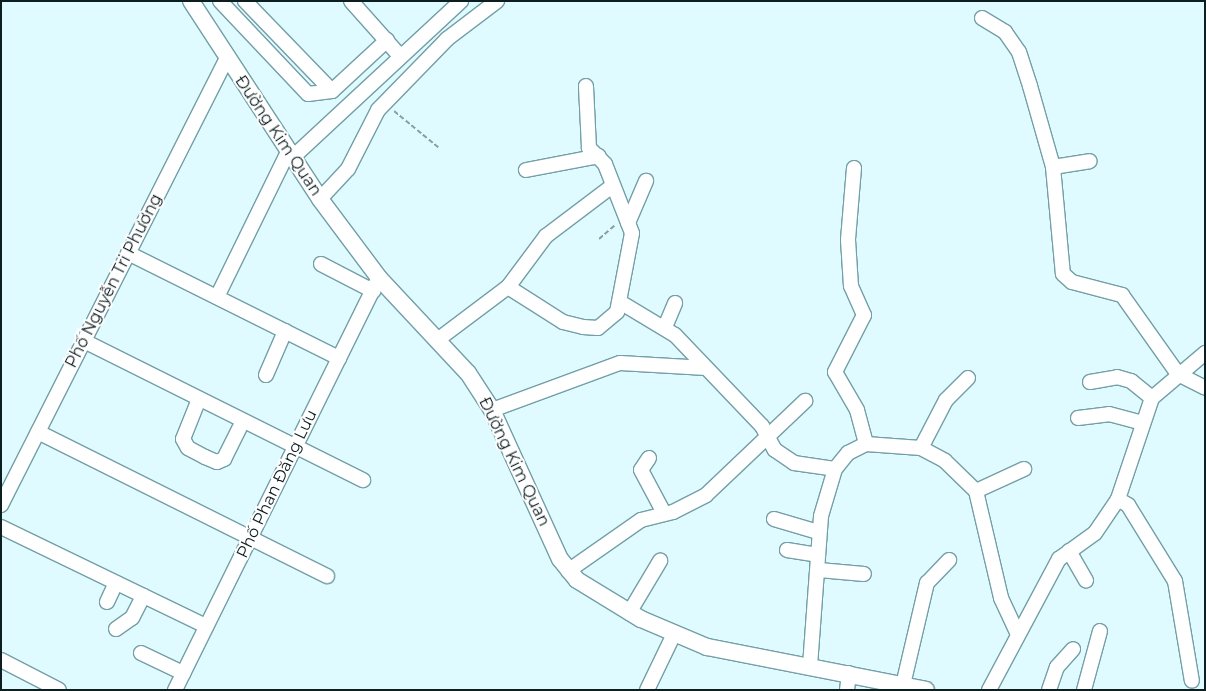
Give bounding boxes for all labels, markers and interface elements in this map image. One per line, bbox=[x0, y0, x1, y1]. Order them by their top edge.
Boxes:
street label: Đường Kim Quan bbox=[231, 72, 325, 200]
street label: Phố Nguyễn Tri Phương bbox=[62, 191, 166, 371]
street label: Đường Kim Quan bbox=[474, 394, 554, 530]
street label: Phố Phan Đăng Lưu bbox=[233, 407, 321, 561]

